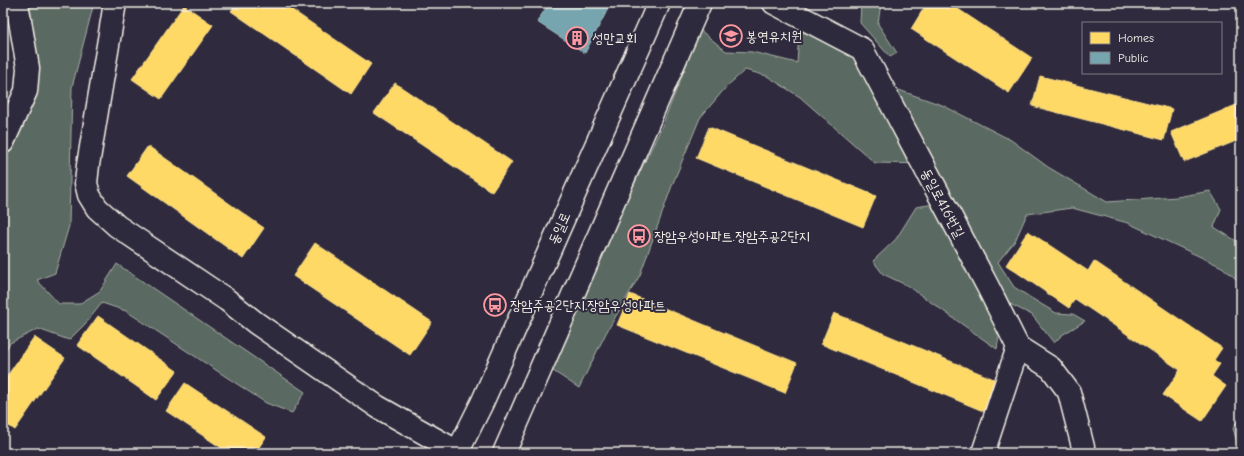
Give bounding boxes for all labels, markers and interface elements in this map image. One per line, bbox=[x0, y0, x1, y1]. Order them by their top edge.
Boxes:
legend bbox=[1082, 22, 1222, 74]
school or university icon: 봉연유치원 bbox=[718, 23, 744, 49]
building icon: 성만교회 bbox=[564, 25, 590, 51]
place label: 봉연유치원 bbox=[746, 28, 802, 45]
place label: 성만교회 bbox=[592, 30, 637, 47]
text: Homes bbox=[1118, 31, 1154, 45]
text: Public bbox=[1118, 51, 1149, 65]
street label: 동일로416번길 bbox=[917, 166, 968, 242]
street label: 동일로 bbox=[545, 209, 574, 247]
bus stop icon: 장암우성아파트.장암주공2단지 bbox=[626, 223, 652, 249]
place label: 장암우성아파트.장암주공2단지 bbox=[654, 228, 810, 245]
bus stop icon: 장암주공2단지.장암우성아파트 bbox=[482, 292, 508, 318]
place label: 장암주공2단지.장암우성아파트 bbox=[510, 297, 666, 314]

